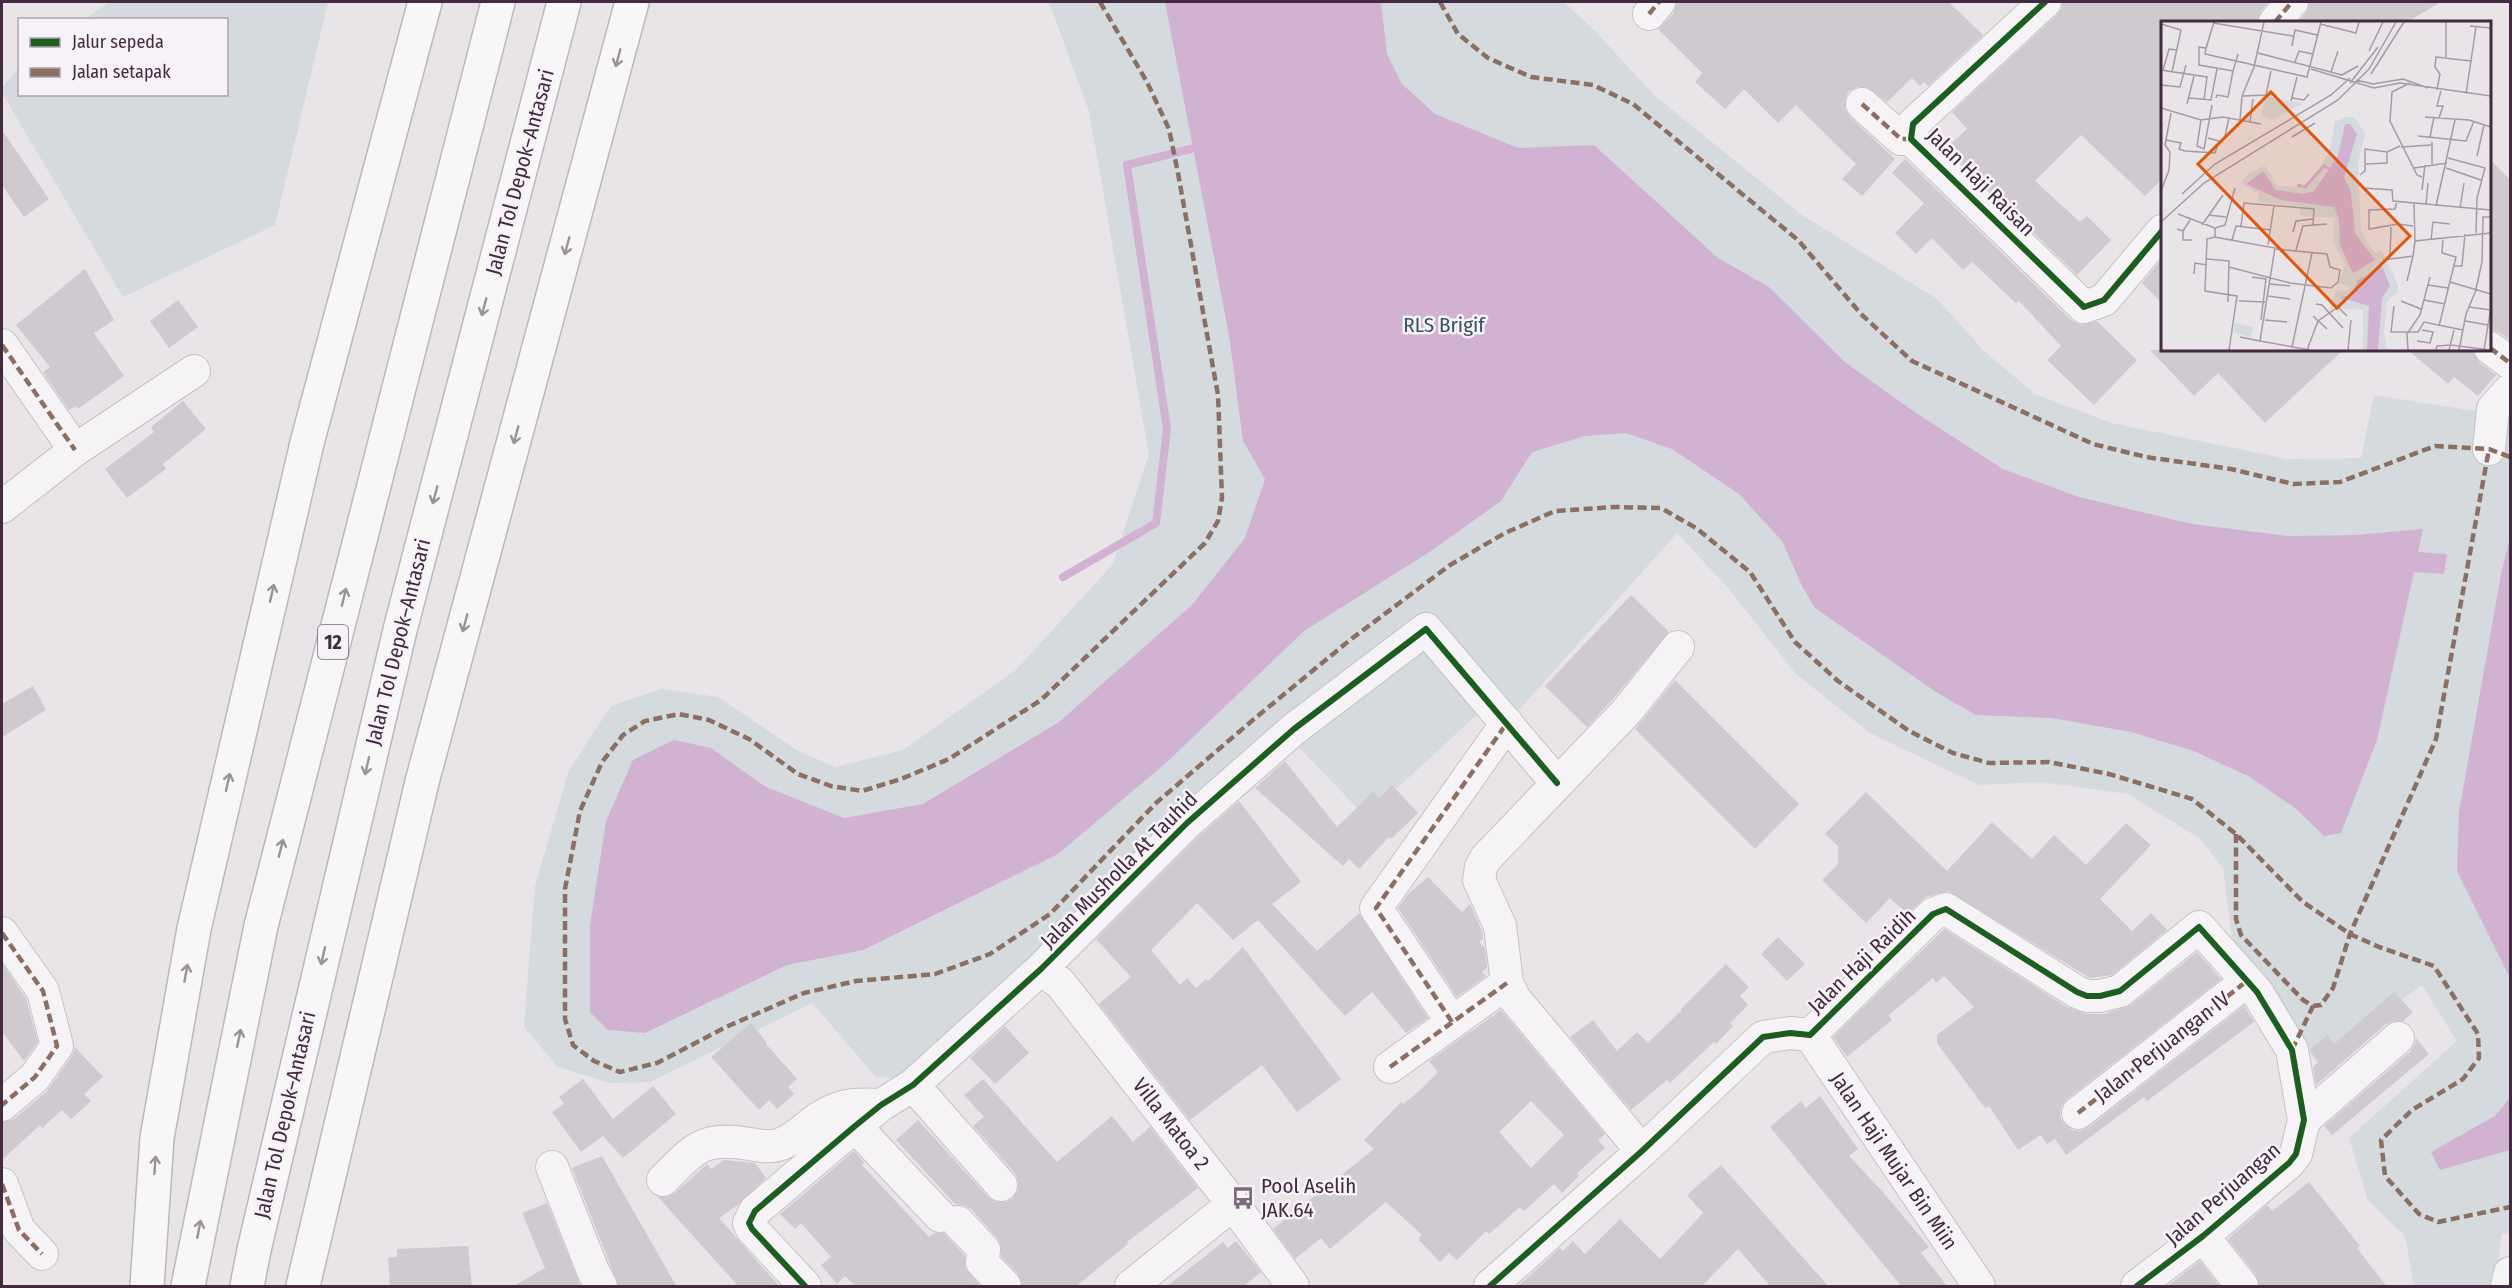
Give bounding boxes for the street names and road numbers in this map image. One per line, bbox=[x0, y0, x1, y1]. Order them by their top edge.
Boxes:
street label: Jalan Tol Depok–Antasari bbox=[480, 66, 560, 278]
street label: Jalan Haji Raisan bbox=[1921, 122, 2041, 242]
street label: Jalan Tol Depok–Antasari bbox=[360, 536, 436, 748]
road number: 12 bbox=[318, 625, 348, 659]
street label: Jalan Musholla At Tauhid bbox=[1035, 786, 1203, 954]
street label: Jalan Haji Raidih bbox=[1803, 903, 1921, 1019]
street label: Jalan Perjuangan IV bbox=[2089, 986, 2235, 1108]
street label: Jalan Tol Depok–Antasari bbox=[248, 1009, 322, 1221]
street label: Jalan Haji Mujar Bin Miin bbox=[1825, 1067, 1963, 1255]
street label: Villa Matoa 2 bbox=[1127, 1073, 1215, 1175]
street label: Jalan Perjuangan bbox=[2160, 1137, 2286, 1251]

